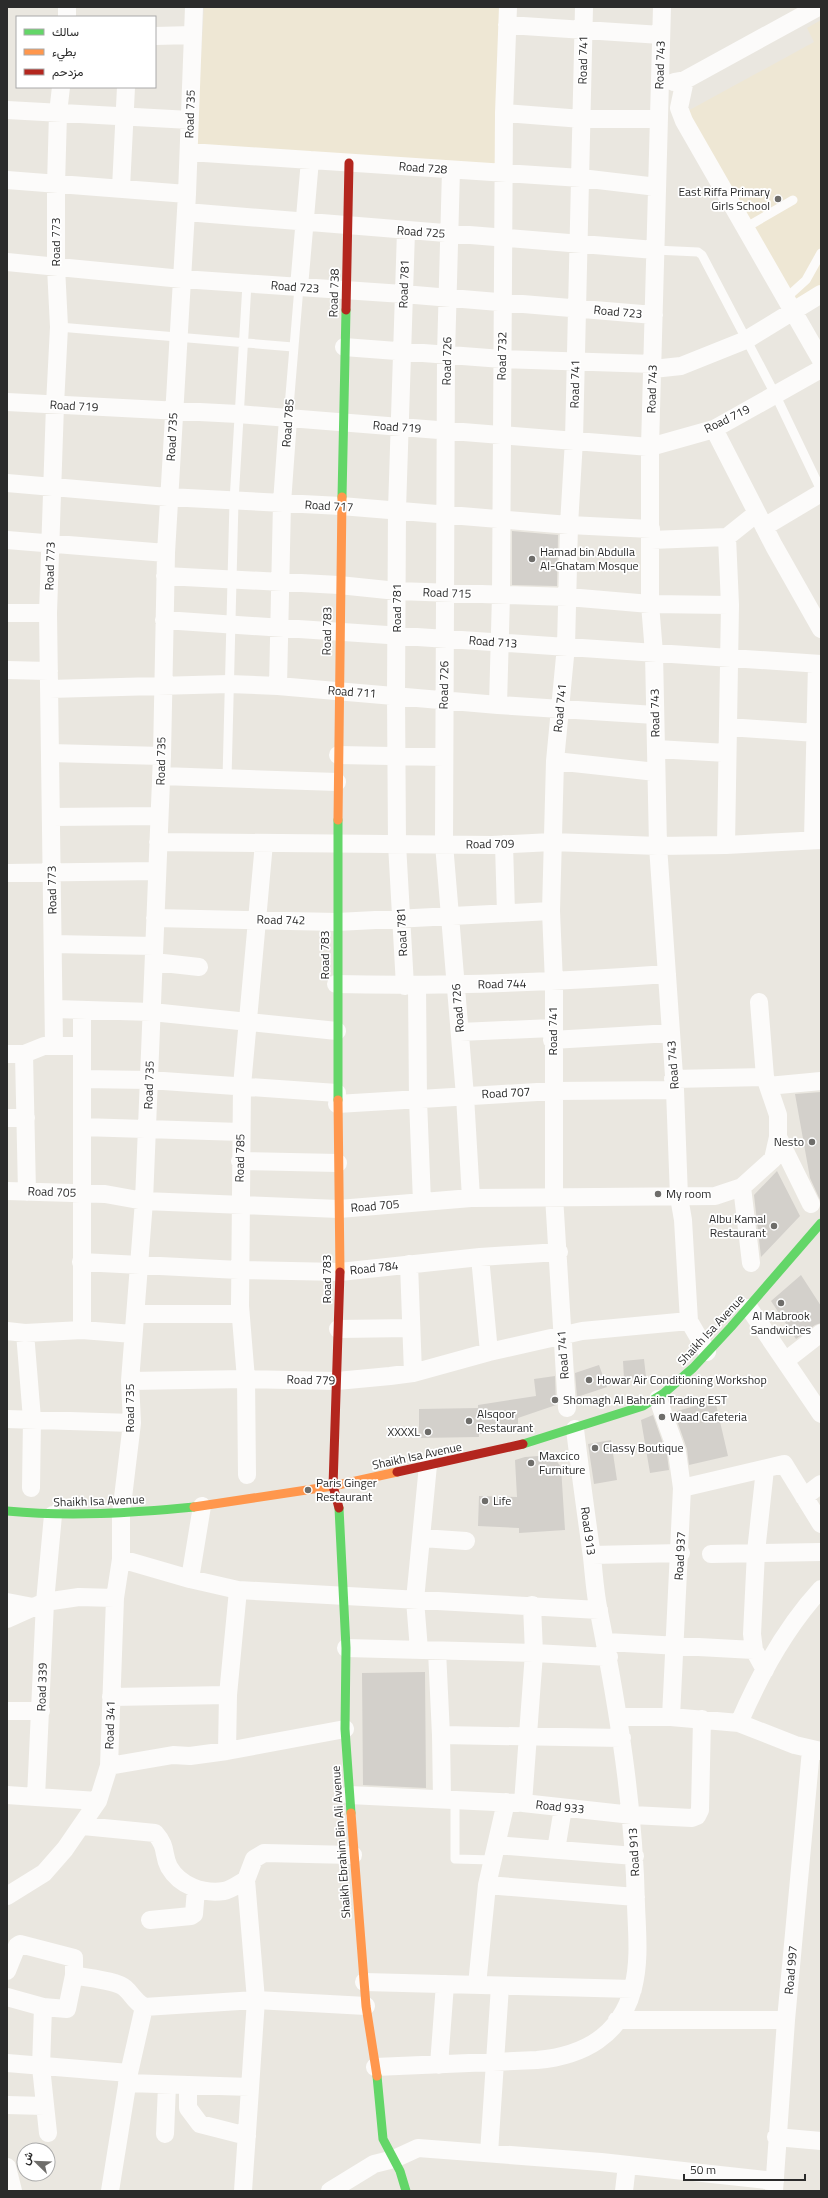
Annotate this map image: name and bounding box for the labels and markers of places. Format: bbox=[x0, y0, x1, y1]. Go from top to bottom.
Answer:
place label: East Riffa Primary Girls School bbox=[678, 182, 770, 215]
marker: East Riffa Primary Girls School bbox=[773, 194, 783, 204]
place label: Hamad bin Abdulla Al-Ghatam Mosque bbox=[540, 542, 639, 575]
marker: Hamad bin Abdulla Al-Ghatam Mosque bbox=[527, 554, 537, 564]
place label: Nesto bbox=[774, 1132, 804, 1151]
marker: Nesto bbox=[807, 1137, 817, 1147]
place label: My room bbox=[666, 1184, 711, 1203]
marker: My room bbox=[653, 1189, 663, 1199]
place label: Albu Kamal Restaurant bbox=[709, 1209, 767, 1242]
marker: Albu Kamal Restaurant bbox=[769, 1221, 779, 1231]
marker: Al Mabrook Sandwiches bbox=[776, 1298, 786, 1308]
place label: Al Mabrook Sandwiches bbox=[751, 1306, 812, 1339]
place label: Howar Air Conditioning Workshop bbox=[597, 1370, 767, 1389]
marker: Howar Air Conditioning Workshop bbox=[584, 1375, 594, 1385]
place label: Shomagh Al Bahrain Trading EST bbox=[563, 1390, 728, 1409]
marker: Shomagh Al Bahrain Trading EST bbox=[550, 1395, 560, 1405]
place label: Alsqoor Restaurant bbox=[477, 1404, 534, 1437]
place label: Waad Cafeteria bbox=[670, 1407, 747, 1426]
marker: Waad Cafeteria bbox=[657, 1412, 667, 1422]
marker: Alsqoor Restaurant bbox=[464, 1416, 474, 1426]
place label: XXXXL bbox=[387, 1422, 420, 1441]
marker: XXXXL bbox=[423, 1427, 433, 1437]
place label: Classy Boutique bbox=[603, 1438, 684, 1457]
marker: Classy Boutique bbox=[590, 1443, 600, 1453]
place label: Maxcico Furniture bbox=[539, 1446, 585, 1479]
marker: Maxcico Furniture bbox=[526, 1458, 536, 1468]
place label: Paris Ginger Restaurant bbox=[316, 1473, 377, 1506]
marker: Paris Ginger Restaurant bbox=[303, 1485, 313, 1495]
place label: Life bbox=[493, 1491, 511, 1510]
marker: Life bbox=[480, 1496, 490, 1506]

